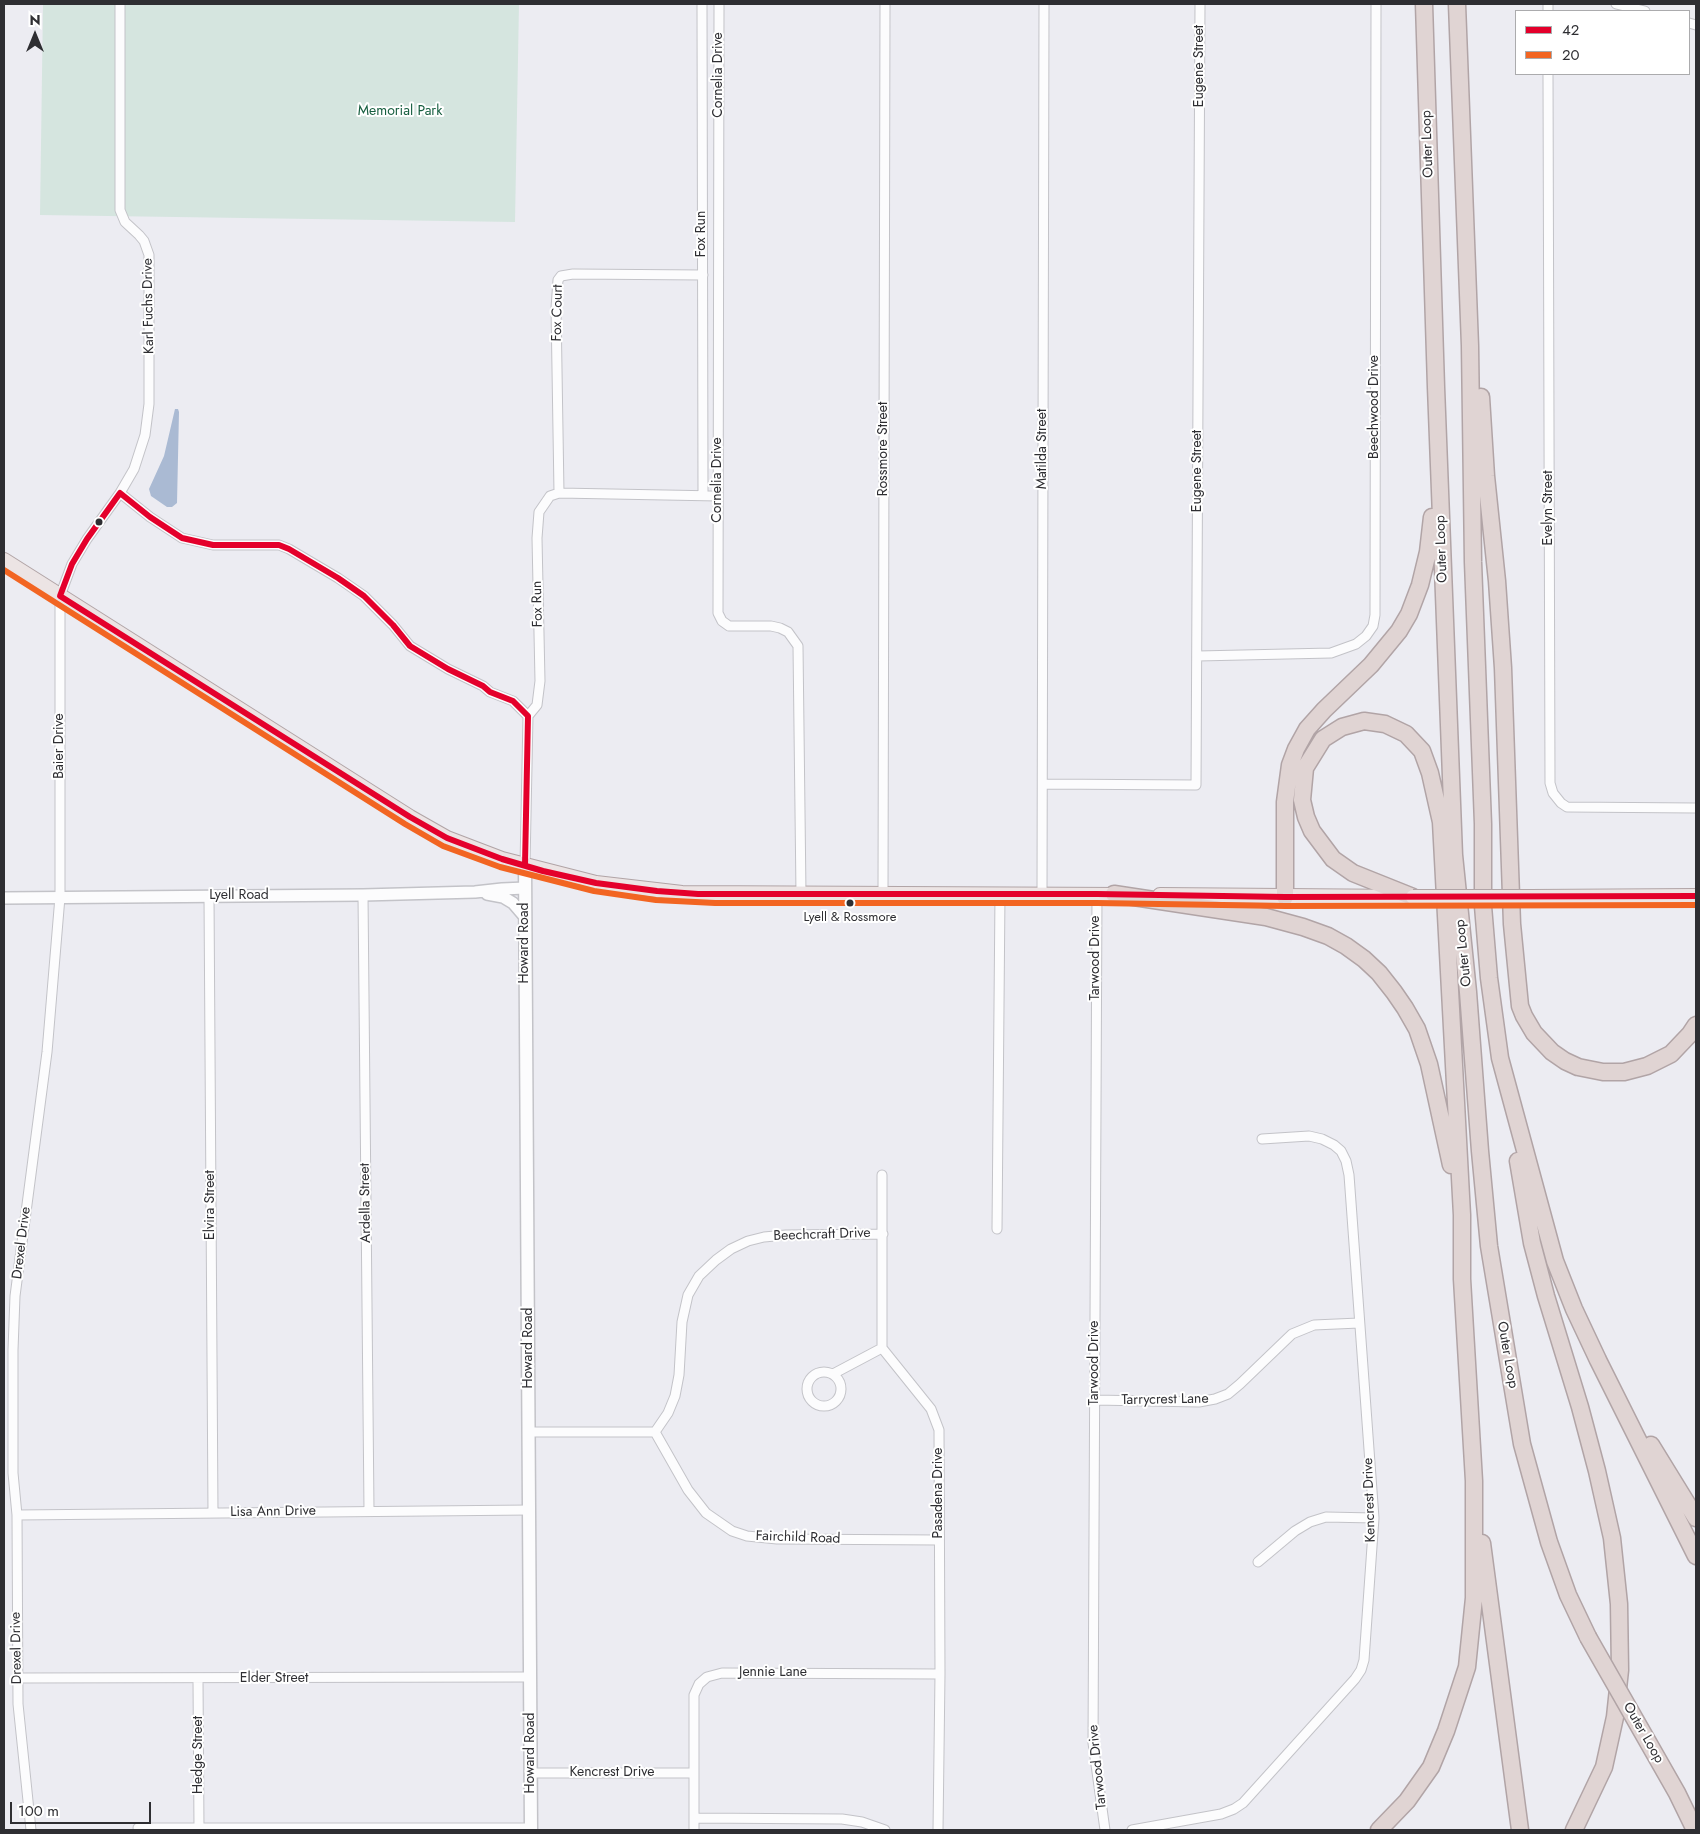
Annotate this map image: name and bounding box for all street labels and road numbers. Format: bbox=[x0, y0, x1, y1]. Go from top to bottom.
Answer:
street label: Eugene Street bbox=[1192, 25, 1208, 107]
street label: Cornelia Drive bbox=[711, 32, 727, 118]
street label: Outer Loop bbox=[1418, 110, 1438, 178]
street label: Fox Run bbox=[694, 211, 710, 257]
street label: Karl Fuchs Drive bbox=[140, 258, 158, 354]
street label: Fox Court bbox=[549, 284, 567, 342]
street label: Beechwood Drive bbox=[1367, 355, 1383, 459]
street label: Rossmore Street bbox=[876, 402, 892, 496]
street label: Matilda Street bbox=[1035, 409, 1051, 489]
street label: Eugene Street bbox=[1190, 430, 1206, 512]
street label: Cornelia Drive bbox=[710, 437, 726, 523]
street label: Evelyn Street bbox=[1541, 470, 1557, 546]
street label: Outer Loop bbox=[1432, 515, 1452, 583]
street label: Fox Run bbox=[529, 581, 547, 627]
street label: Baier Drive bbox=[52, 713, 68, 779]
street label: Lyell Road bbox=[209, 888, 269, 904]
street label: Howard Road bbox=[517, 903, 533, 983]
street label: Tarwood Drive bbox=[1088, 916, 1104, 1000]
street label: Outer Loop bbox=[1452, 919, 1476, 987]
street label: Ardella Street bbox=[357, 1163, 375, 1243]
street label: Elvira Street bbox=[203, 1170, 219, 1240]
street label: Drexel Drive bbox=[9, 1206, 35, 1280]
street label: Beechcraft Drive bbox=[773, 1225, 871, 1245]
street label: Howard Road bbox=[521, 1308, 537, 1388]
street label: Outer Loop bbox=[1493, 1320, 1521, 1390]
street label: Tarwood Drive bbox=[1087, 1321, 1103, 1405]
street label: Tarrycrest Lane bbox=[1121, 1391, 1209, 1409]
street label: Pasadena Drive bbox=[931, 1448, 947, 1538]
street label: Kencrest Drive bbox=[1360, 1457, 1380, 1543]
street label: Lisa Ann Drive bbox=[230, 1503, 316, 1521]
street label: Fairchild Road bbox=[755, 1528, 841, 1548]
street label: Drexel Drive bbox=[8, 1612, 26, 1684]
street label: Jennie Lane bbox=[739, 1665, 807, 1681]
street label: Elder Street bbox=[240, 1671, 308, 1687]
street label: Outer Loop bbox=[1619, 1700, 1667, 1766]
street label: Howard Road bbox=[523, 1713, 539, 1793]
street label: Hedge Street bbox=[191, 1716, 207, 1794]
street label: Tarwood Drive bbox=[1085, 1724, 1111, 1810]
street label: Kencrest Drive bbox=[570, 1765, 654, 1781]

